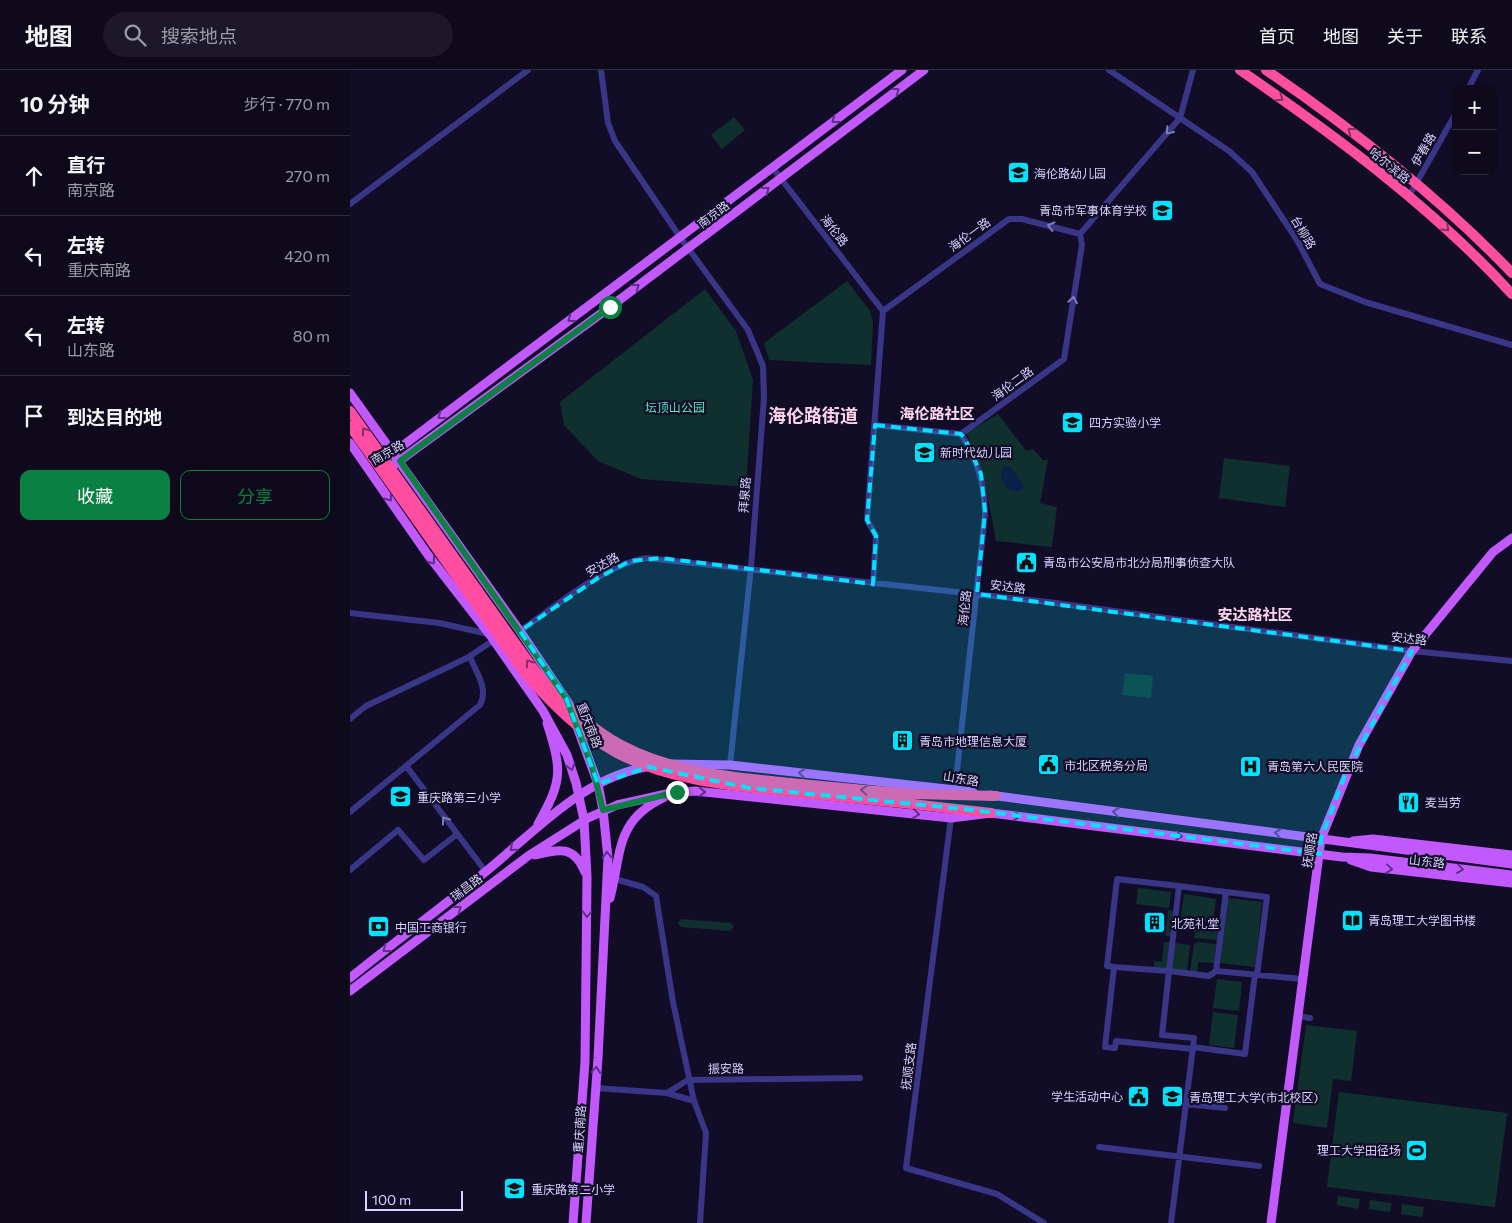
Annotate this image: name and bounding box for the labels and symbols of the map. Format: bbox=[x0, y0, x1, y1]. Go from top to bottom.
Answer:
one-way arrow bbox=[890, 88, 900, 97]
one-way arrow bbox=[1274, 92, 1284, 101]
one-way arrow bbox=[831, 114, 841, 123]
one-way arrow bbox=[1166, 125, 1175, 134]
one-way arrow bbox=[1347, 128, 1357, 137]
street label: 伊春路 bbox=[1408, 130, 1438, 168]
street label: 哈尔滨路 bbox=[1367, 144, 1413, 186]
school or university icon: 海伦路幼儿园 bbox=[1006, 161, 1030, 185]
place label: 海伦路幼儿园 bbox=[1034, 166, 1106, 180]
one-way arrow bbox=[760, 187, 769, 195]
street label: 南京路 bbox=[694, 198, 732, 230]
school or university icon: 青岛市军事体育学校 bbox=[1151, 198, 1175, 222]
place label: 青岛市军事体育学校 bbox=[1039, 203, 1147, 217]
street label: 海伦路 bbox=[818, 212, 852, 248]
street label: 台柳路 bbox=[1289, 213, 1319, 251]
street label: 海伦一路 bbox=[945, 214, 993, 254]
one-way arrow bbox=[1048, 222, 1056, 232]
one-way arrow bbox=[1440, 222, 1449, 231]
one-way arrow bbox=[630, 284, 640, 293]
one-way arrow bbox=[1068, 295, 1078, 304]
route start bbox=[599, 296, 622, 319]
one-way arrow bbox=[568, 313, 577, 321]
street label: 海伦二路 bbox=[988, 363, 1036, 403]
park label: 坛顶山公园 bbox=[645, 400, 705, 414]
district label: 海伦路街道 bbox=[768, 404, 858, 426]
district label: 海伦路社区 bbox=[899, 404, 975, 422]
one-way arrow bbox=[437, 410, 447, 419]
school or university icon: 四方实验小学 bbox=[1061, 410, 1085, 434]
place label: 四方实验小学 bbox=[1089, 415, 1161, 429]
one-way arrow bbox=[362, 427, 371, 437]
street label: 南京路 bbox=[368, 437, 406, 467]
school or university icon: 新时代幼儿园 bbox=[912, 440, 936, 464]
place label: 新时代幼儿园 bbox=[940, 445, 1012, 459]
street label: 拜泉路 bbox=[736, 477, 752, 513]
one-way arrow bbox=[383, 492, 392, 502]
street label: 安达路 bbox=[583, 549, 621, 579]
public building icon: 青岛市公安局市北分局刑事侦查大队 bbox=[1015, 550, 1039, 574]
one-way arrow bbox=[427, 555, 436, 564]
place label: 青岛市公安局市北分局刑事侦查大队 bbox=[1043, 555, 1235, 569]
street label: 安达路 bbox=[989, 577, 1027, 595]
street label: 海伦路 bbox=[955, 589, 973, 627]
district label: 安达路社区 bbox=[1217, 605, 1293, 623]
street label: 安达路 bbox=[1390, 629, 1428, 647]
one-way arrow bbox=[526, 660, 535, 669]
street label: 重庆南路 bbox=[575, 700, 605, 750]
building icon: 青岛市地理信息大厦 bbox=[891, 729, 915, 753]
place label: 青岛市地理信息大厦 bbox=[919, 734, 1027, 748]
public building icon: 市北区税务分局 bbox=[1036, 753, 1060, 777]
hospital icon: 青岛第六人民医院 bbox=[1239, 754, 1263, 778]
place label: 市北区税务分局 bbox=[1064, 758, 1148, 772]
place label: 青岛第六人民医院 bbox=[1267, 759, 1363, 773]
one-way arrow bbox=[566, 763, 576, 771]
one-way arrow bbox=[798, 768, 806, 779]
street label: 山东路 bbox=[942, 768, 980, 788]
route end bbox=[666, 781, 689, 804]
school or university icon: 重庆路第三小学 bbox=[389, 785, 413, 809]
one-way arrow bbox=[860, 785, 868, 796]
one-way arrow bbox=[698, 786, 706, 797]
place label: 重庆路第三小学 bbox=[417, 790, 501, 804]
restaurant icon: 麦当劳 bbox=[1397, 790, 1421, 814]
place label: 麦当劳 bbox=[1425, 795, 1461, 809]
one-way arrow bbox=[1112, 807, 1120, 818]
one-way arrow bbox=[912, 808, 920, 819]
one-way arrow bbox=[1014, 810, 1022, 821]
one-way arrow bbox=[442, 816, 451, 826]
one-way arrow bbox=[1273, 828, 1281, 839]
one-way arrow bbox=[1175, 830, 1183, 841]
street label: 抚顺路 bbox=[1299, 831, 1319, 869]
one-way arrow bbox=[510, 842, 519, 851]
one-way arrow bbox=[602, 851, 612, 858]
street label: 山东路 bbox=[1408, 852, 1446, 870]
one-way arrow bbox=[1385, 863, 1393, 874]
one-way arrow bbox=[1456, 863, 1464, 874]
street label: 瑞昌路 bbox=[447, 871, 485, 903]
one-way arrow bbox=[452, 906, 461, 914]
library icon: 青岛理工大学图书楼 bbox=[1340, 908, 1364, 932]
one-way arrow bbox=[582, 910, 592, 918]
building icon: 北苑礼堂 bbox=[1143, 911, 1167, 935]
place label: 青岛理工大学图书楼 bbox=[1368, 913, 1476, 927]
bank icon: 中国工商银行 bbox=[367, 915, 391, 939]
place label: 北苑礼堂 bbox=[1171, 916, 1219, 930]
place label: 中国工商银行 bbox=[395, 920, 467, 934]
one-way arrow bbox=[383, 943, 392, 952]
street label: 抚顺支路 bbox=[898, 1041, 918, 1091]
street label: 振安路 bbox=[708, 1061, 744, 1075]
one-way arrow bbox=[591, 1065, 602, 1073]
public building icon: 学生活动中心 bbox=[1127, 1084, 1151, 1108]
school or university icon: 青岛理工大学(市北校区) bbox=[1161, 1085, 1185, 1109]
place label: 学生活动中心 bbox=[1051, 1089, 1123, 1103]
place label: 青岛理工大学(市北校区) bbox=[1189, 1090, 1318, 1104]
street label: 重庆南路 bbox=[570, 1105, 588, 1153]
sports icon: 理工大学田径场 bbox=[1405, 1138, 1429, 1162]
place label: 理工大学田径场 bbox=[1317, 1143, 1401, 1157]
school or university icon: 重庆路第二小学 bbox=[503, 1177, 527, 1201]
place label: 重庆路第二小学 bbox=[531, 1182, 615, 1196]
scale bar bbox=[365, 1188, 462, 1211]

